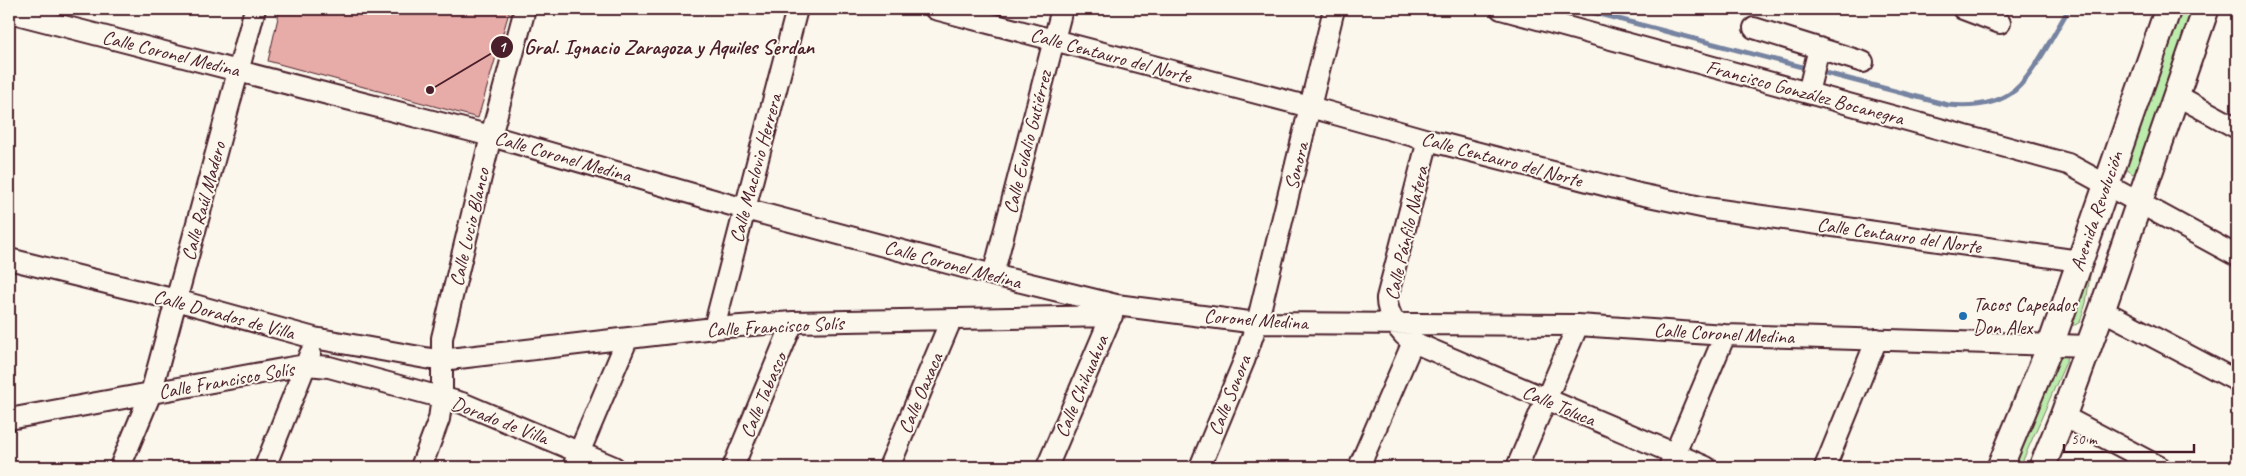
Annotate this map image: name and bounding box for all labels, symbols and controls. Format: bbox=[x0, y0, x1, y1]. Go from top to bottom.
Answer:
street label: Calle Centauro del Norte bbox=[1028, 22, 1195, 89]
street label: Calle Coronel Medina bbox=[100, 24, 244, 83]
callout: Gral. Ignacio Zaragoza y Aquiles Serdan bbox=[489, 29, 823, 65]
text: Gral. Ignacio Zaragoza y Aquiles Serdan bbox=[524, 34, 815, 60]
text: 1 bbox=[499, 38, 508, 57]
street label: Francisco González Bocanegra bbox=[1703, 54, 1908, 131]
street label: Calle Eulalio Gutiérrez bbox=[998, 66, 1058, 216]
street label: Calle Maclovio Herrera bbox=[724, 89, 788, 245]
street label: Calle Coronel Medina bbox=[492, 125, 636, 188]
street label: Calle Centauro del Norte bbox=[1419, 126, 1586, 193]
street label: Calle Raúl Madero bbox=[176, 138, 232, 263]
street label: Sonora bbox=[1279, 138, 1315, 192]
street label: Avenida Revolución bbox=[2064, 147, 2129, 275]
street label: Calle Pánfilo Natera bbox=[1379, 162, 1434, 303]
street label: Calle Lucio Blanco bbox=[444, 165, 495, 289]
street label: Calle Centauro del Norte bbox=[1815, 212, 1984, 260]
street label: Calle Coronel Medina bbox=[882, 234, 1026, 295]
street label: Calle Dorados de Villa bbox=[151, 284, 299, 346]
place label: Tacos Capeados Don Alex bbox=[1973, 292, 2079, 340]
street label: Coronel Medina bbox=[1203, 303, 1311, 336]
street label: Calle Francisco Solís bbox=[706, 310, 846, 343]
marker: Tacos Capeados Don Alex bbox=[1957, 310, 1969, 322]
street label: Calle Coronel Medina bbox=[1653, 317, 1797, 350]
street label: Calle Chihuahua bbox=[1049, 330, 1115, 441]
street label: Calle Tabasco bbox=[734, 347, 793, 441]
street label: Calle Oaxaca bbox=[892, 347, 949, 437]
street label: Calle Sonora bbox=[1202, 350, 1258, 439]
street label: Calle Francisco Solís bbox=[156, 356, 298, 405]
street label: Calle Toluca bbox=[1519, 379, 1601, 433]
street label: Dorado de Villa bbox=[448, 391, 553, 451]
scale bar bbox=[2064, 421, 2194, 453]
text: 50 m bbox=[2071, 430, 2098, 449]

